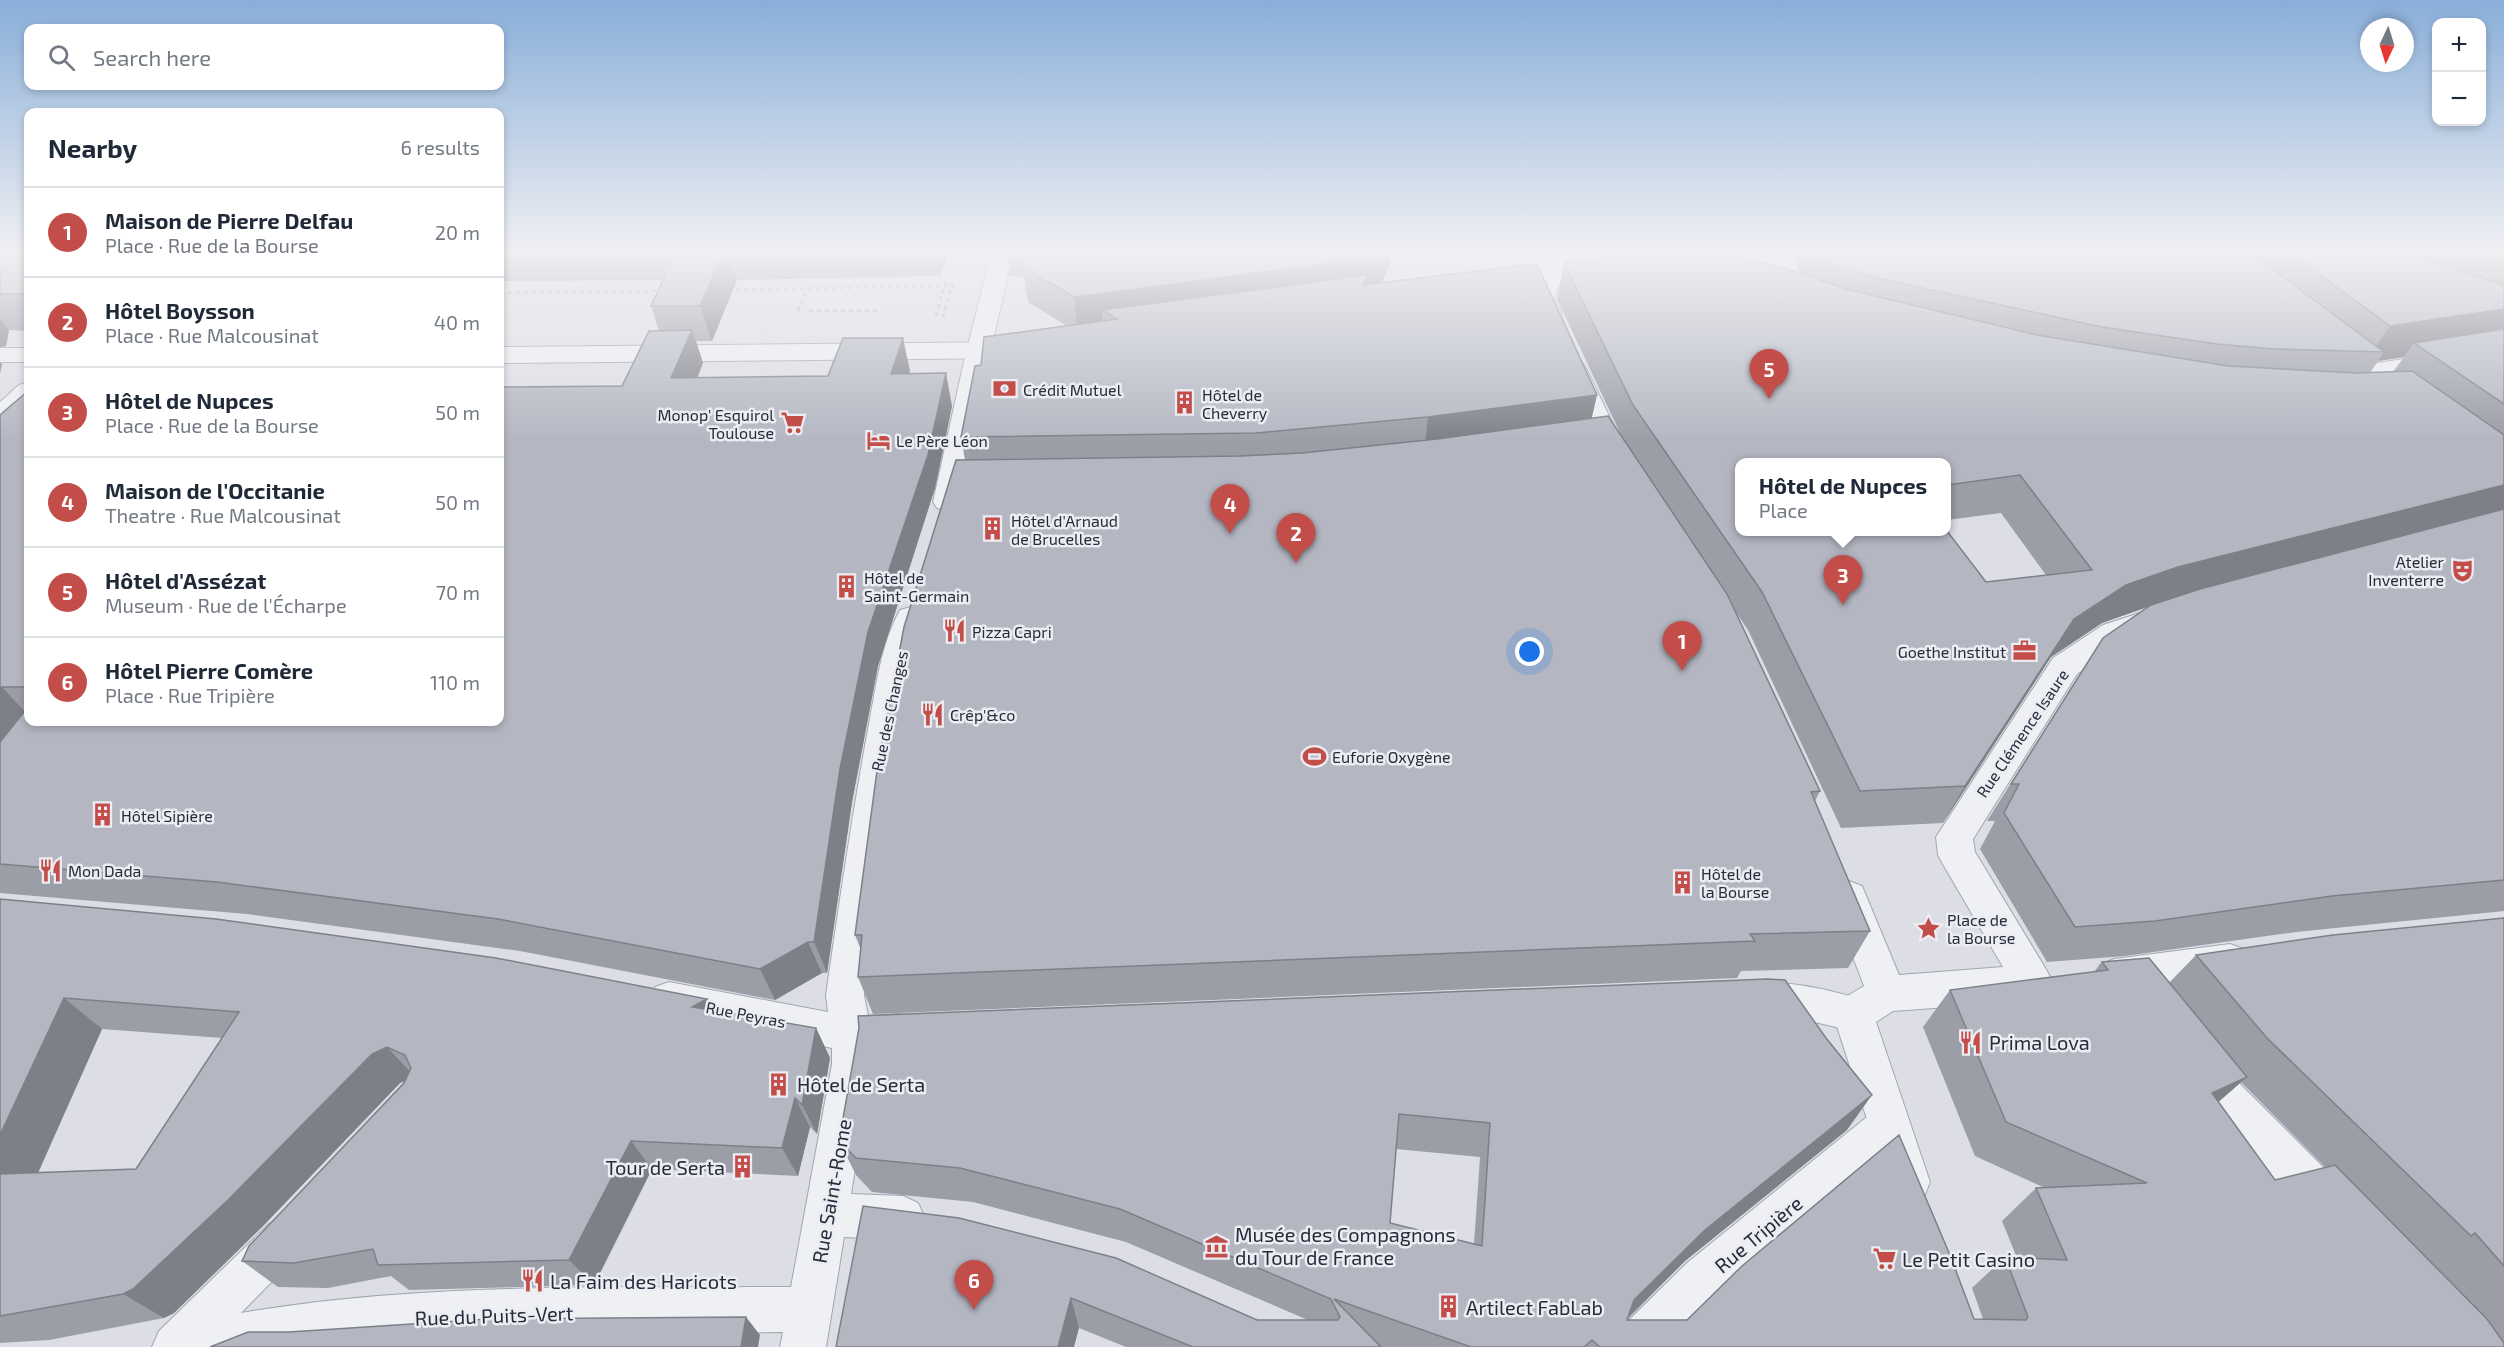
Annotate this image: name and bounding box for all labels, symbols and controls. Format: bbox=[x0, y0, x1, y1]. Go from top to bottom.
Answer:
north arrow bbox=[2360, 18, 2414, 72]
map controls bbox=[2432, 18, 2486, 126]
button: + bbox=[2432, 18, 2486, 72]
search box bbox=[24, 24, 504, 90]
icon: search bbox=[45, 41, 78, 74]
text: Search here bbox=[93, 44, 211, 70]
button: − bbox=[2432, 72, 2486, 126]
text: Nearby bbox=[48, 132, 137, 163]
text: 6 results bbox=[400, 135, 480, 159]
text: Maison de Pierre Delfau bbox=[105, 207, 353, 233]
text: 1 bbox=[63, 220, 72, 244]
text: 20 m bbox=[435, 220, 480, 244]
text: Place · Rue de la Bourse bbox=[105, 233, 319, 257]
text: Hôtel Boysson bbox=[105, 297, 255, 323]
text: 2 bbox=[62, 310, 73, 334]
text: 40 m bbox=[434, 310, 480, 334]
text: Place · Rue Malcousinat bbox=[105, 323, 319, 347]
pin: 5 bbox=[1750, 350, 1788, 399]
bank icon: Crédit Mutuel bbox=[992, 376, 1018, 402]
place label: Crédit Mutuel bbox=[1023, 380, 1122, 399]
place label: Hôtel de Cheverry bbox=[1202, 385, 1268, 422]
text: Hôtel de Nupces bbox=[105, 387, 274, 413]
building icon: Hôtel de Cheverry bbox=[1171, 390, 1197, 416]
text: 3 bbox=[62, 400, 73, 424]
text: 50 m bbox=[435, 400, 480, 424]
place label: Monop' Esquirol Toulouse bbox=[657, 405, 774, 442]
supermarket icon: Monop' Esquirol Toulouse bbox=[779, 410, 805, 436]
text: Place · Rue de la Bourse bbox=[105, 413, 319, 437]
hotel icon: Le Père Léon bbox=[865, 427, 891, 453]
place label: Le Père Léon bbox=[896, 431, 988, 450]
popup bbox=[1735, 458, 1951, 536]
text: Hôtel de Nupces bbox=[1759, 472, 1927, 498]
text: Maison de l'Occitanie bbox=[105, 477, 325, 503]
pin: 4 bbox=[1210, 484, 1250, 534]
text: 4 bbox=[61, 490, 74, 514]
text: 50 m bbox=[435, 490, 480, 514]
text: Place bbox=[1759, 498, 1808, 522]
text: Theatre · Rue Malcousinat bbox=[105, 503, 341, 527]
place label: Hôtel d'Arnaud de Brucelles bbox=[1011, 511, 1118, 548]
pin: 2 bbox=[1276, 514, 1316, 563]
building icon: Hôtel d'Arnaud de Brucelles bbox=[980, 516, 1006, 542]
place label: Atelier Inventerre bbox=[2368, 552, 2445, 589]
pin: 3 bbox=[1824, 556, 1862, 605]
theatre icon: Atelier Inventerre bbox=[2449, 557, 2475, 583]
text: Hôtel d'Assézat bbox=[105, 567, 266, 593]
place label: Hôtel de Saint-Germain bbox=[864, 568, 969, 605]
building icon: Hôtel de Saint-Germain bbox=[833, 573, 859, 599]
text: 5 bbox=[62, 580, 73, 604]
text: 70 m bbox=[436, 580, 480, 604]
text: Museum · Rue de l'Écharpe bbox=[105, 593, 347, 617]
restaurant icon: Pizza Capri bbox=[941, 618, 967, 644]
place label: Pizza Capri bbox=[972, 622, 1052, 641]
pin: 1 bbox=[1662, 622, 1702, 671]
your location bbox=[1515, 637, 1544, 666]
office icon: Goethe Institut bbox=[2011, 638, 2037, 664]
place label: Goethe Institut bbox=[1898, 642, 2006, 661]
street label: Rue des Changes bbox=[867, 649, 911, 773]
text: Hôtel Pierre Comère bbox=[105, 657, 313, 683]
street label: Rue Clémence Isaure bbox=[1972, 665, 2072, 801]
text: 6 bbox=[62, 670, 73, 694]
text: 110 m bbox=[430, 670, 480, 694]
text: Place · Rue Tripière bbox=[105, 683, 275, 707]
restaurant icon: Crêp'&co bbox=[919, 701, 945, 727]
place label: Crêp'&co bbox=[950, 705, 1015, 724]
sports icon: Euforie Oxygène bbox=[1301, 743, 1327, 769]
place label: Euforie Oxygène bbox=[1332, 747, 1451, 766]
building icon: Hôtel Sipière bbox=[90, 802, 116, 828]
place label: Hôtel Sipière bbox=[121, 806, 213, 825]
restaurant icon: Mon Dada bbox=[37, 857, 63, 883]
place label: Mon Dada bbox=[68, 861, 141, 880]
place label: Hôtel de la Bourse bbox=[1701, 864, 1769, 901]
building icon: Hôtel de la Bourse bbox=[1670, 869, 1696, 895]
place label: Place de la Bourse bbox=[1947, 910, 2015, 947]
place icon: Place de la Bourse bbox=[1916, 915, 1942, 941]
street label: Rue Peyras bbox=[705, 997, 787, 1031]
restaurant icon: Prima Lova bbox=[1958, 1029, 1984, 1055]
place label: Prima Lova bbox=[1989, 1030, 2090, 1054]
building icon: Hôtel de Serta bbox=[766, 1071, 792, 1097]
place label: Hôtel de Serta bbox=[797, 1072, 925, 1096]
street label: Rue Saint-Rome bbox=[806, 1117, 856, 1265]
building icon: Tour de Serta bbox=[730, 1154, 756, 1180]
place label: Tour de Serta bbox=[606, 1155, 725, 1179]
street label: Rue Tripière bbox=[1709, 1190, 1807, 1278]
place label: Musée des Compagnons du Tour de France bbox=[1235, 1222, 1456, 1269]
museum icon: Musée des Compagnons du Tour de France bbox=[1204, 1233, 1230, 1259]
supermarket icon: Le Petit Casino bbox=[1871, 1246, 1897, 1272]
place label: Le Petit Casino bbox=[1902, 1247, 2035, 1271]
pin: 6 bbox=[954, 1260, 994, 1310]
restaurant icon: La Faim des Haricots bbox=[519, 1268, 545, 1294]
place label: La Faim des Haricots bbox=[550, 1269, 737, 1293]
building icon: Artilect FabLab bbox=[1435, 1294, 1461, 1320]
place label: Artilect FabLab bbox=[1466, 1295, 1603, 1319]
street label: Rue du Puits-Vert bbox=[414, 1300, 574, 1330]

